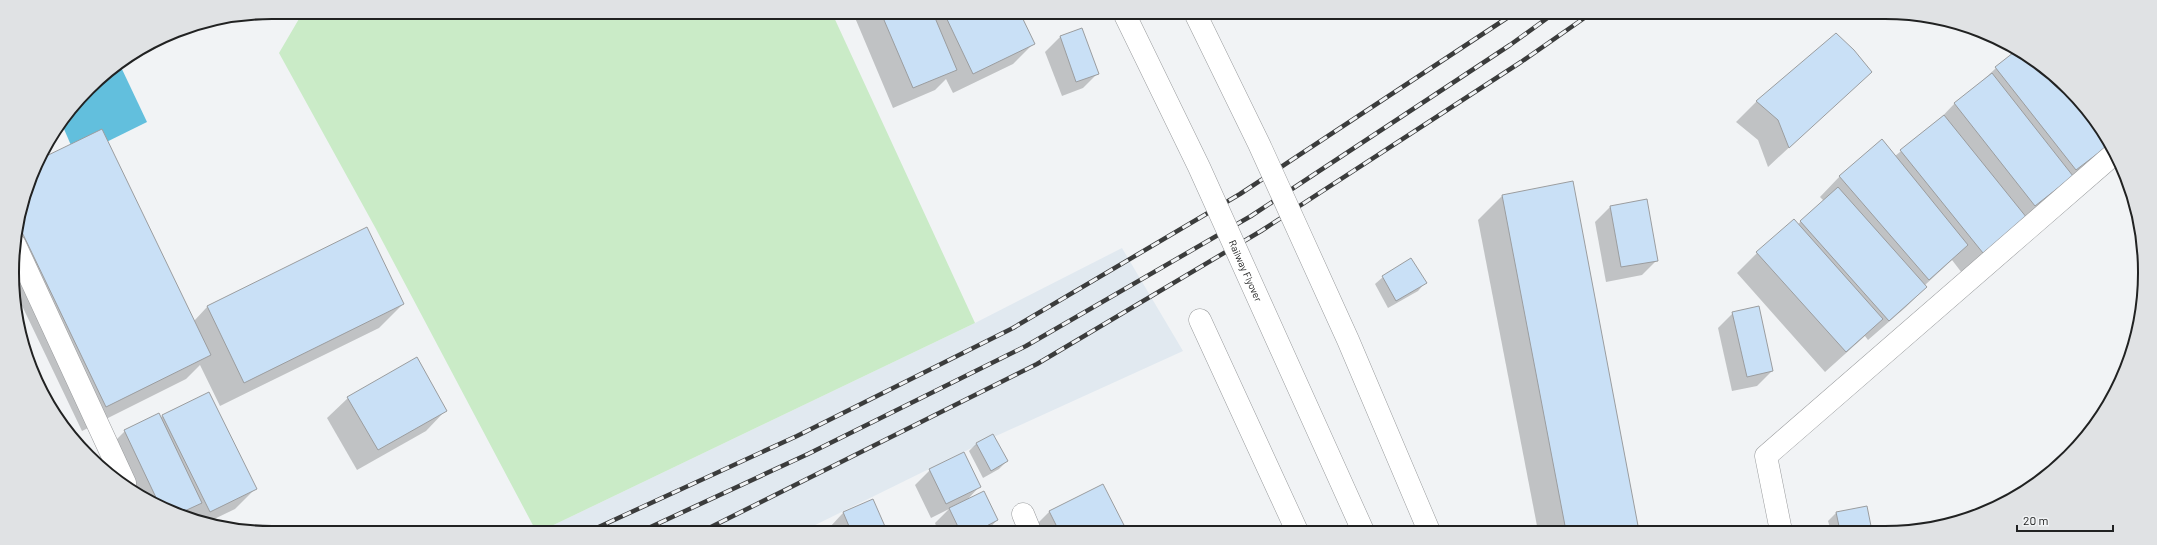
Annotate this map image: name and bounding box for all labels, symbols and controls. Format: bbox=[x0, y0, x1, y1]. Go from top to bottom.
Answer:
street label: Railway Flyover bbox=[1227, 238, 1265, 304]
scale bar bbox=[2017, 507, 2113, 533]
text: 20 m bbox=[2023, 513, 2049, 527]

